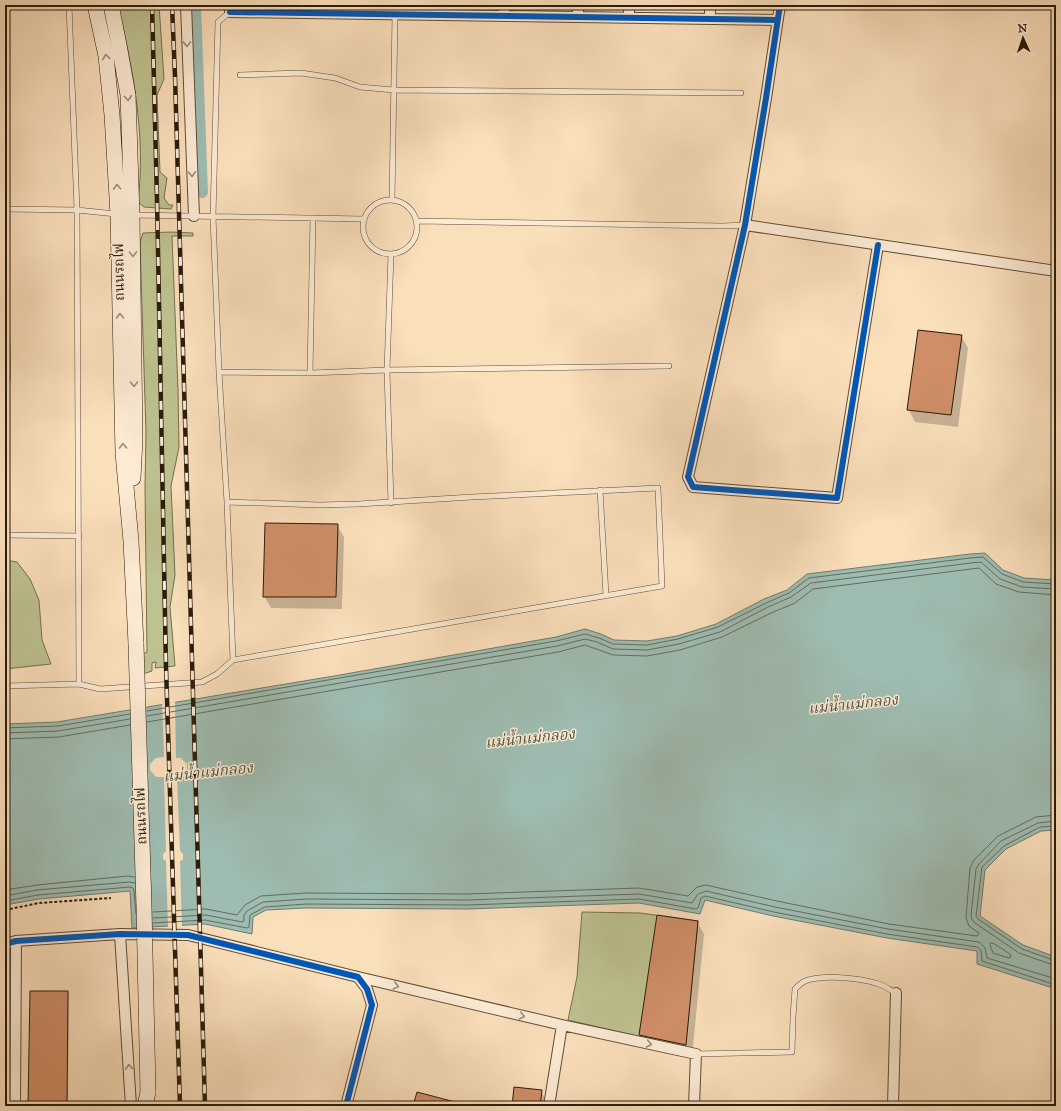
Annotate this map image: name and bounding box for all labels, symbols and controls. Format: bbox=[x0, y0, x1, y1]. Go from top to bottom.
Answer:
north arrow bbox=[1003, 18, 1043, 58]
text: N bbox=[1017, 22, 1028, 35]
one-way arrow bbox=[183, 41, 192, 47]
one-way arrow bbox=[102, 54, 111, 60]
one-way arrow bbox=[123, 95, 132, 101]
one-way arrow bbox=[188, 171, 196, 177]
one-way arrow bbox=[112, 184, 121, 190]
street label: ถนนรถไฟ bbox=[108, 243, 128, 301]
one-way arrow bbox=[129, 251, 137, 257]
one-way arrow bbox=[116, 313, 124, 319]
one-way arrow bbox=[130, 381, 138, 387]
one-way arrow bbox=[119, 443, 127, 449]
water label: แม่น้ำแม่กลอง bbox=[807, 688, 899, 718]
water label: แม่น้ำแม่กลอง bbox=[484, 722, 576, 752]
water label: แม่น้ำแม่กลอง bbox=[162, 756, 254, 786]
street label: ถนนรถไฟ bbox=[130, 787, 150, 845]
one-way arrow bbox=[392, 981, 399, 989]
one-way arrow bbox=[519, 1011, 525, 1019]
one-way arrow bbox=[646, 1039, 652, 1048]
one-way arrow bbox=[125, 1064, 133, 1070]

